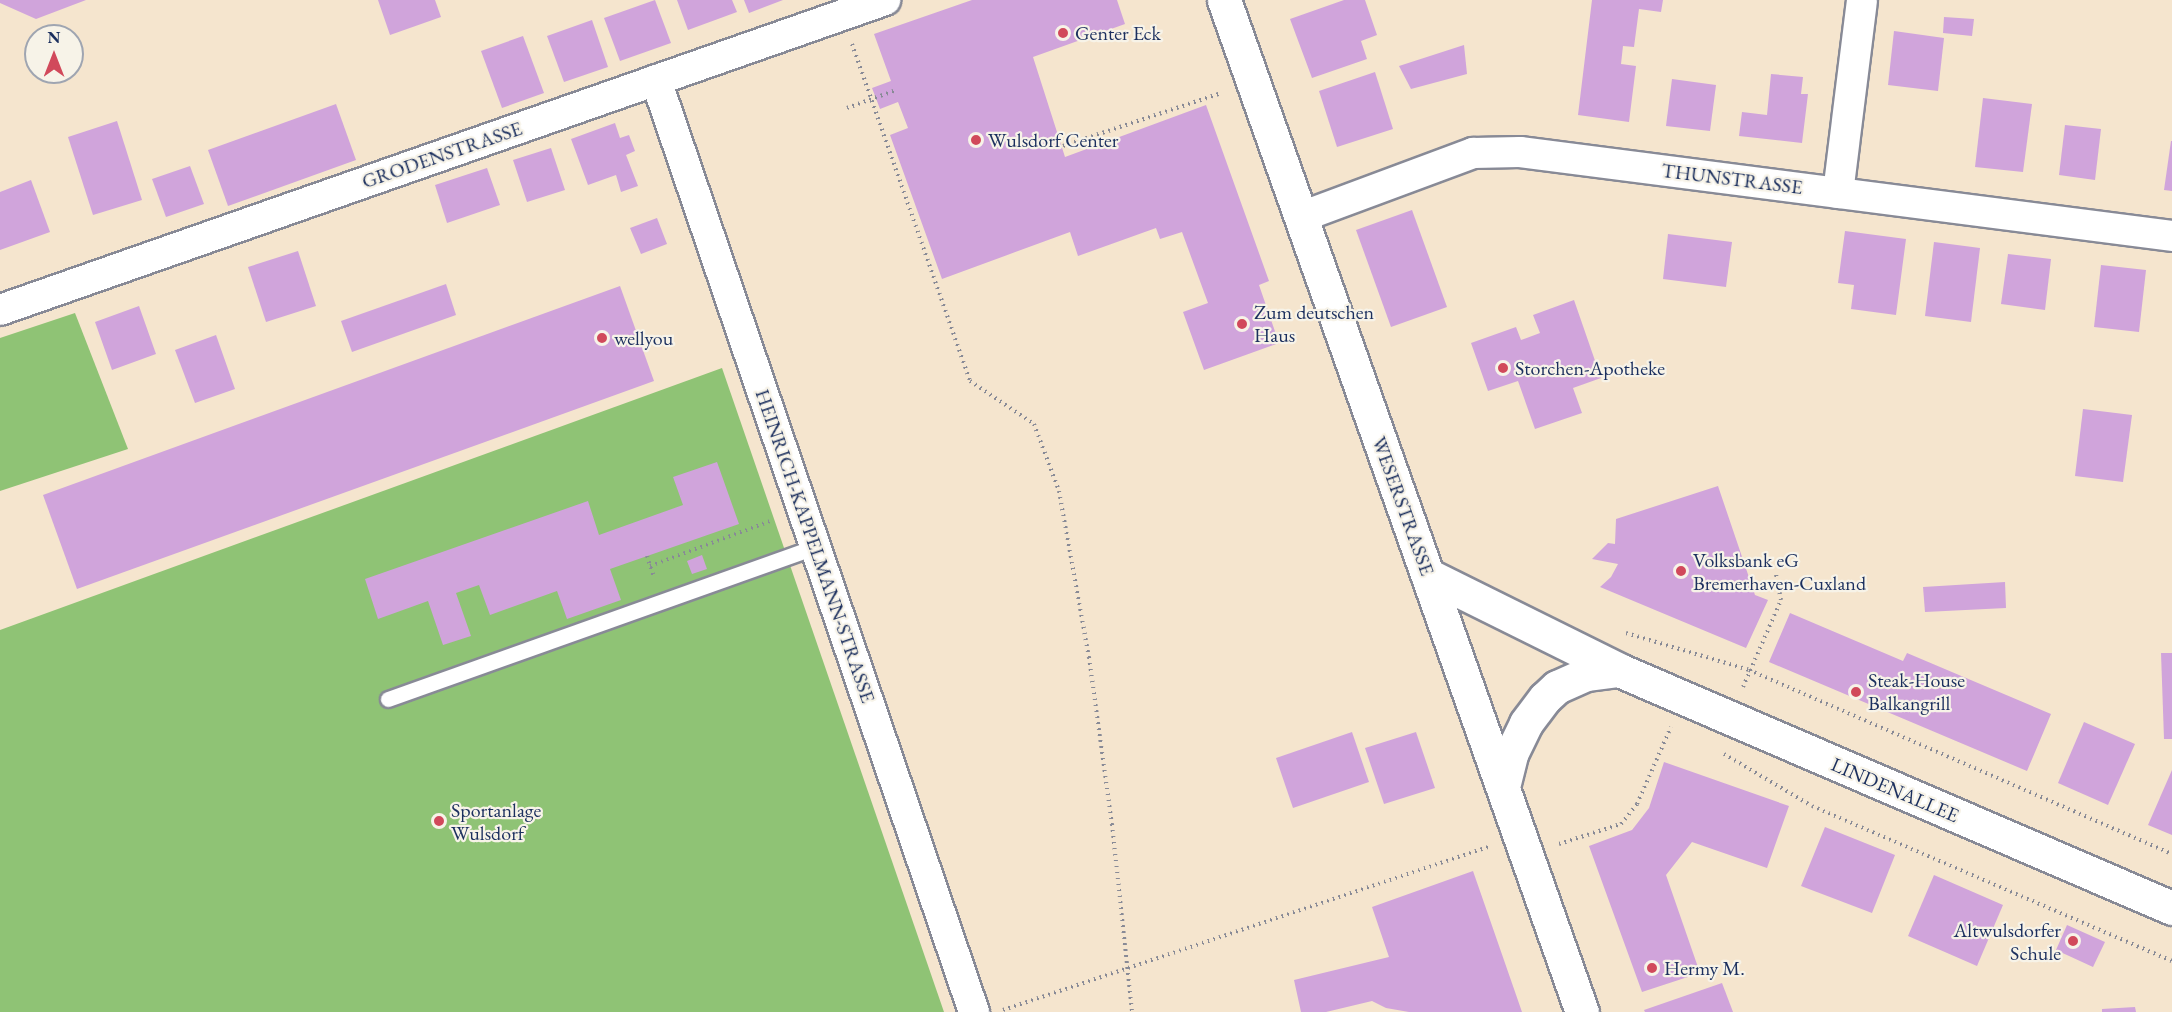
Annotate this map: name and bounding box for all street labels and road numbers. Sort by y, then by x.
street label: GRODENSTRASSE [359,116,525,194]
street label: THUNSTRASSE [1660,158,1804,200]
street label: HEINRICH-KAPPELMANN-STRASSE [750,386,880,706]
street label: WESERSTRASSE [1367,433,1439,579]
street label: LINDENALLEE [1828,752,1962,828]

